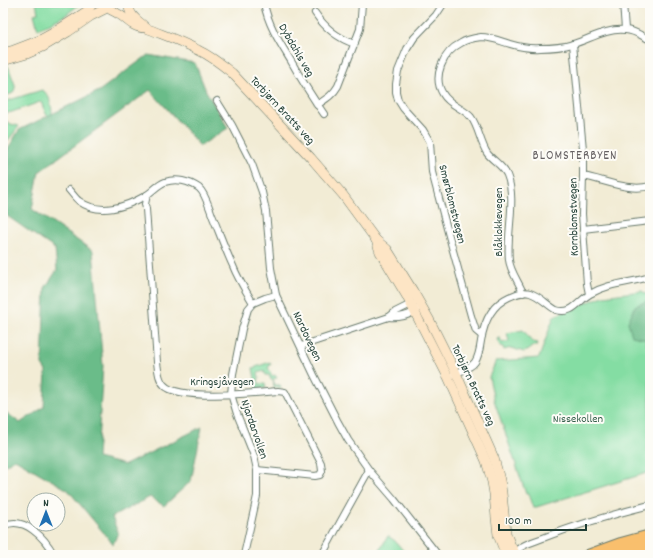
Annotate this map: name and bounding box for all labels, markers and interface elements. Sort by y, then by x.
street label: Dybdahls veg [274,21,318,81]
street label: Torbjørn Bratts veg [246,73,318,149]
district label: BLOMSTERBYEN [533,147,617,166]
street label: Smørblomstvegen [434,163,470,246]
street label: Kornblomstvegen [565,177,584,256]
street label: Blåklokkevegen [491,187,508,257]
street label: Nardovegen [288,309,326,365]
street label: Torbjørn Bratts veg [446,342,499,429]
street label: Kringsjåvegen [190,374,254,391]
street label: Njardarvollen [235,398,272,462]
park label: Nissekollen [553,411,604,428]
north arrow [26,492,66,532]
text: N [43,496,49,512]
scale bar [499,506,586,532]
text: 100 m [505,513,532,530]

